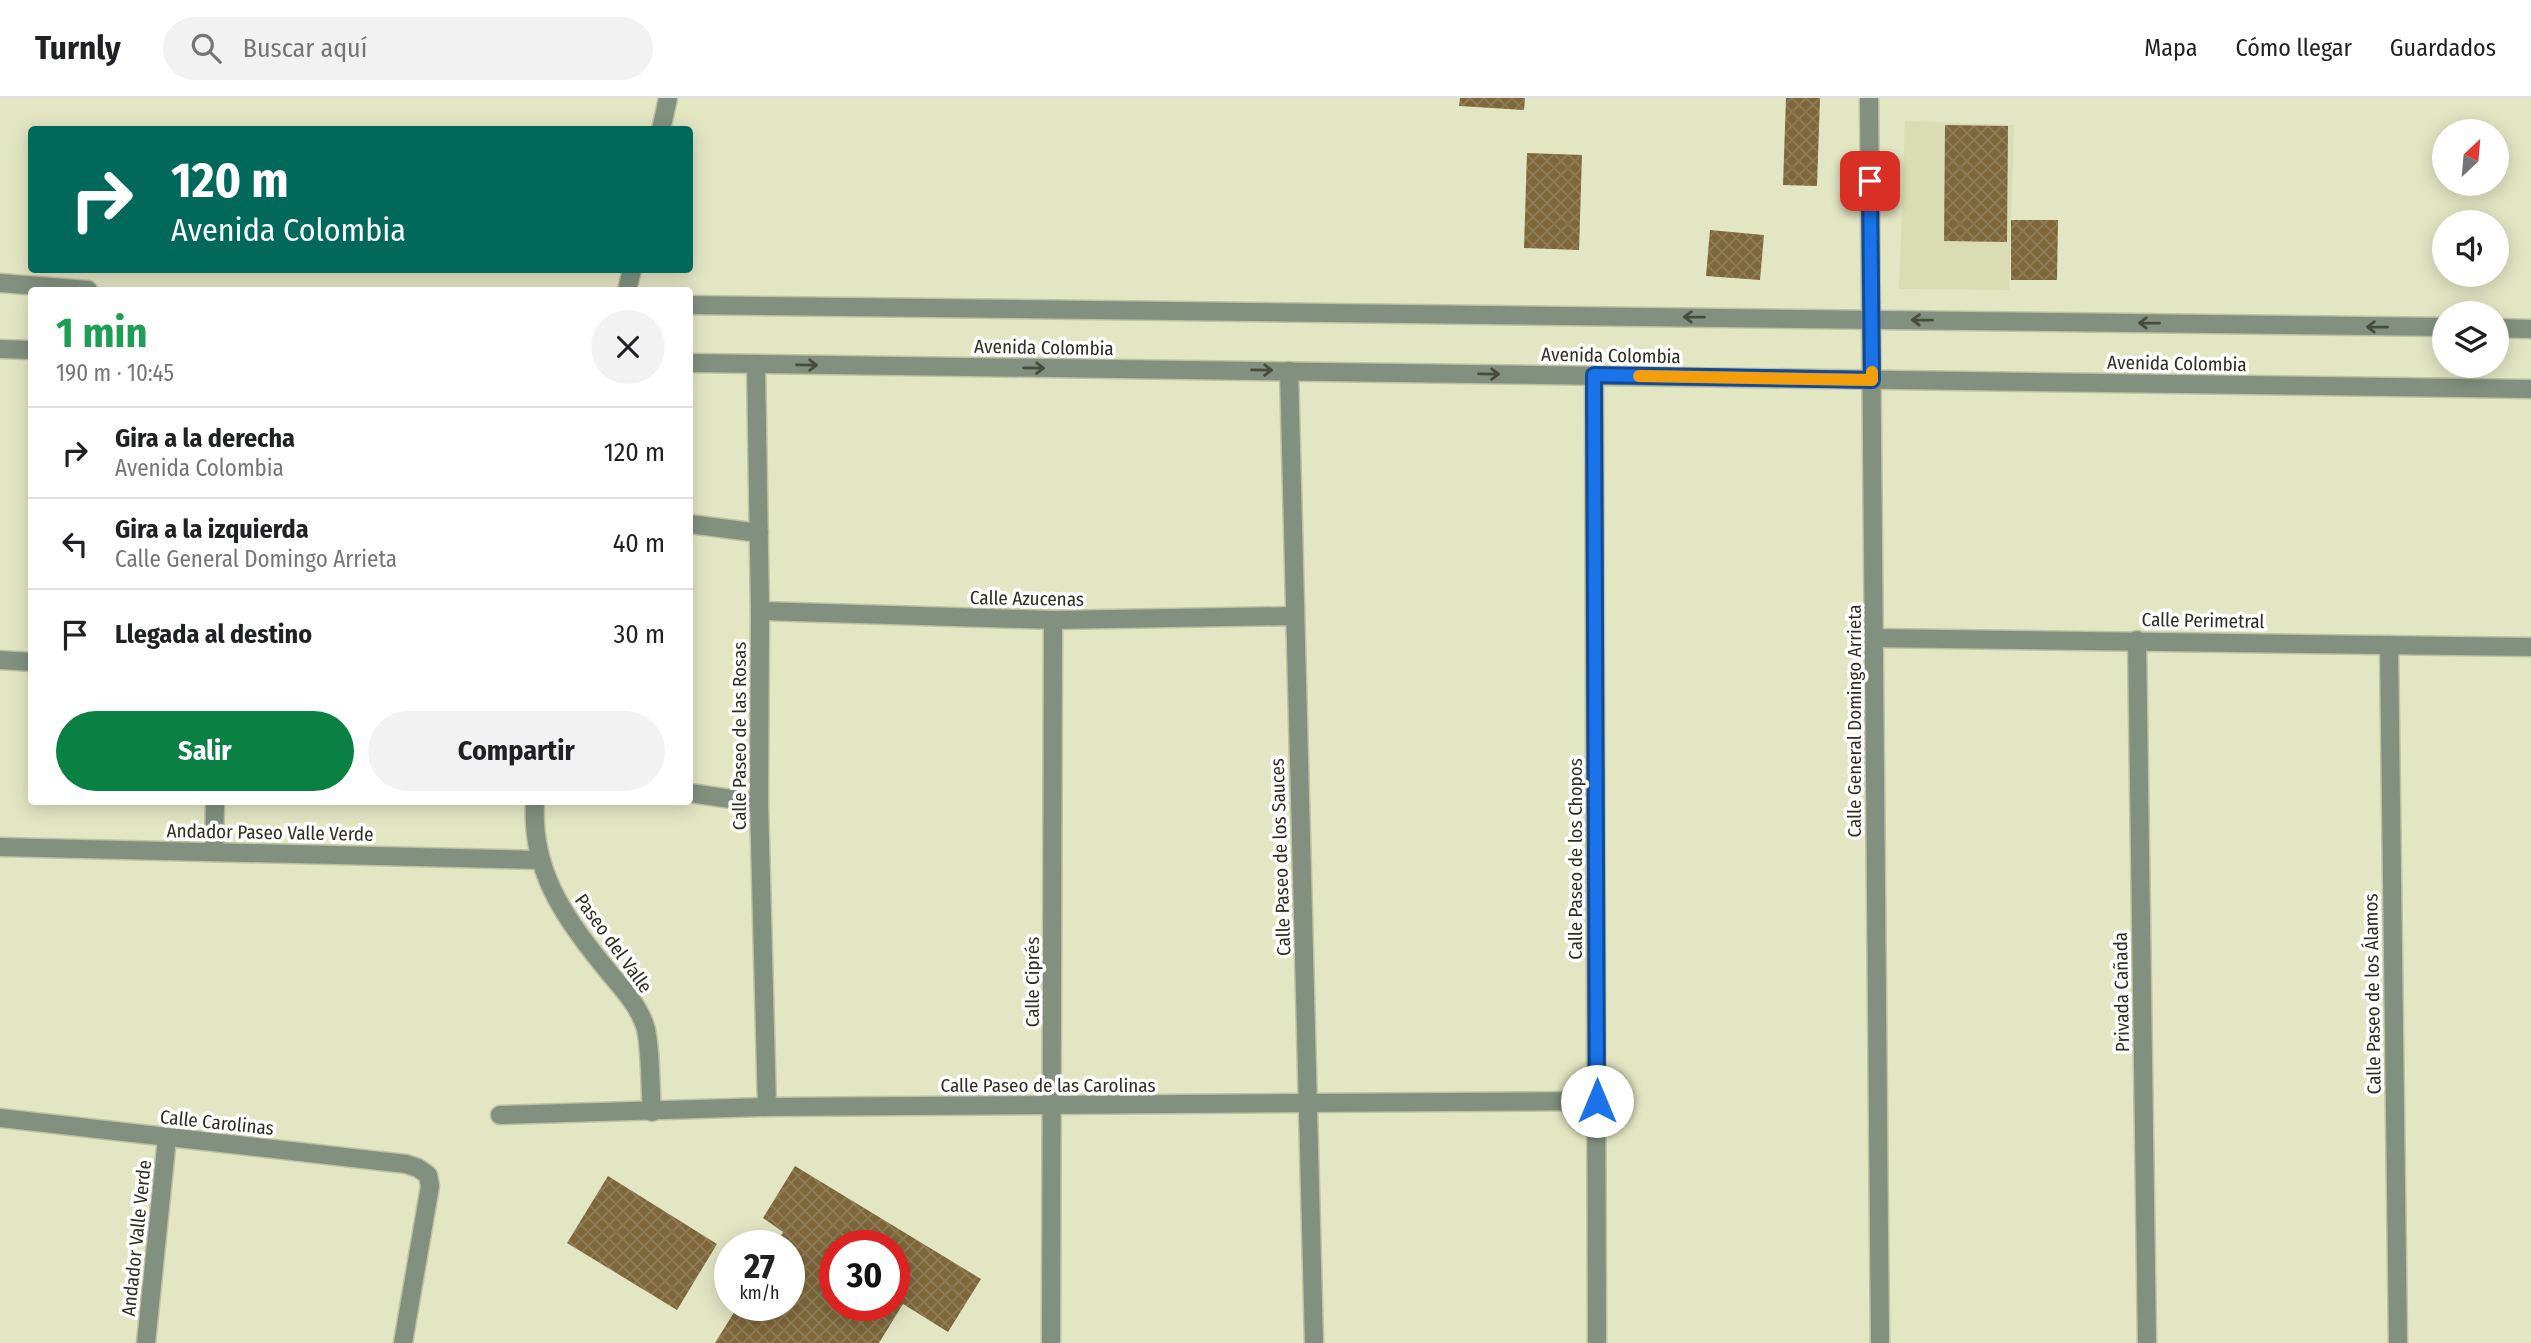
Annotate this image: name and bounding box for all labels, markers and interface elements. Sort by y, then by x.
search box [163,17,653,80]
text: Turnly [35,28,121,68]
icon: search [187,29,225,67]
text: Buscar aquí [243,33,367,64]
text: Mapa [2144,34,2197,62]
text: Cómo llegar [2235,34,2352,62]
text: Guardados [2390,34,2496,62]
north arrow [2432,119,2510,196]
map controls [2432,119,2509,378]
text: 120 m [171,151,289,210]
pin [1840,151,1900,211]
icon: right [56,154,147,245]
icon: arrive [1851,162,1889,200]
button: sound [2432,210,2509,287]
text: Avenida Colombia [171,211,406,249]
button: layers [2432,301,2509,378]
text: 1 min [56,308,147,358]
button: close [591,310,665,384]
one-way arrow [1683,310,1706,324]
one-way arrow [1910,313,1933,327]
one-way arrow [2138,316,2161,330]
one-way arrow [2365,320,2388,333]
street label: Avenida Colombia [974,335,1114,360]
street label: Avenida Colombia [1541,343,1681,368]
street label: Avenida Colombia [2107,351,2247,376]
one-way arrow [795,358,818,372]
text: 190 m · 10:45 [56,359,174,387]
one-way arrow [1022,361,1045,375]
one-way arrow [1250,363,1273,377]
one-way arrow [1477,367,1500,381]
text: Gira a la derecha [115,423,295,454]
icon: right [56,434,94,472]
text: 120 m [604,437,665,468]
text: Avenida Colombia [115,454,284,482]
text: Gira a la izquierda [115,514,309,545]
icon: left [56,525,94,563]
text: 40 m [613,528,665,559]
text: Calle General Domingo Arrieta [115,545,397,573]
street label: Calle Azucenas [970,586,1084,611]
street label: Calle General Domingo Arrieta [1843,604,1866,838]
street label: Calle Perimetral [2141,608,2265,633]
icon: arrive [56,616,94,654]
text: Llegada al destino [115,619,312,650]
text: 30 m [614,619,665,650]
street label: Calle Paseo de las Rosas [728,642,751,830]
button: Salir [56,711,354,791]
button: Compartir [368,711,665,791]
street label: Calle Paseo de los Sauces [1266,758,1295,956]
street label: Calle Paseo de los Chopos [1564,758,1587,960]
street label: Andador Paseo Valle Verde [166,819,374,846]
street label: Paseo del Valle [570,889,657,997]
street label: Calle Paseo de los Álamos [2359,893,2386,1095]
street label: Privada Cañada [2109,932,2134,1052]
street label: Calle Ciprés [1021,937,1044,1027]
position arrow [1560,1064,1634,1138]
street label: Calle Paseo de las Carolinas [940,1074,1156,1097]
street label: Calle Carolinas [159,1105,275,1140]
street label: Andador Valle Verde [117,1159,156,1317]
speed limit sign: 30 [819,1230,910,1321]
text: 27 [744,1245,775,1287]
text: km/h [739,1282,780,1304]

